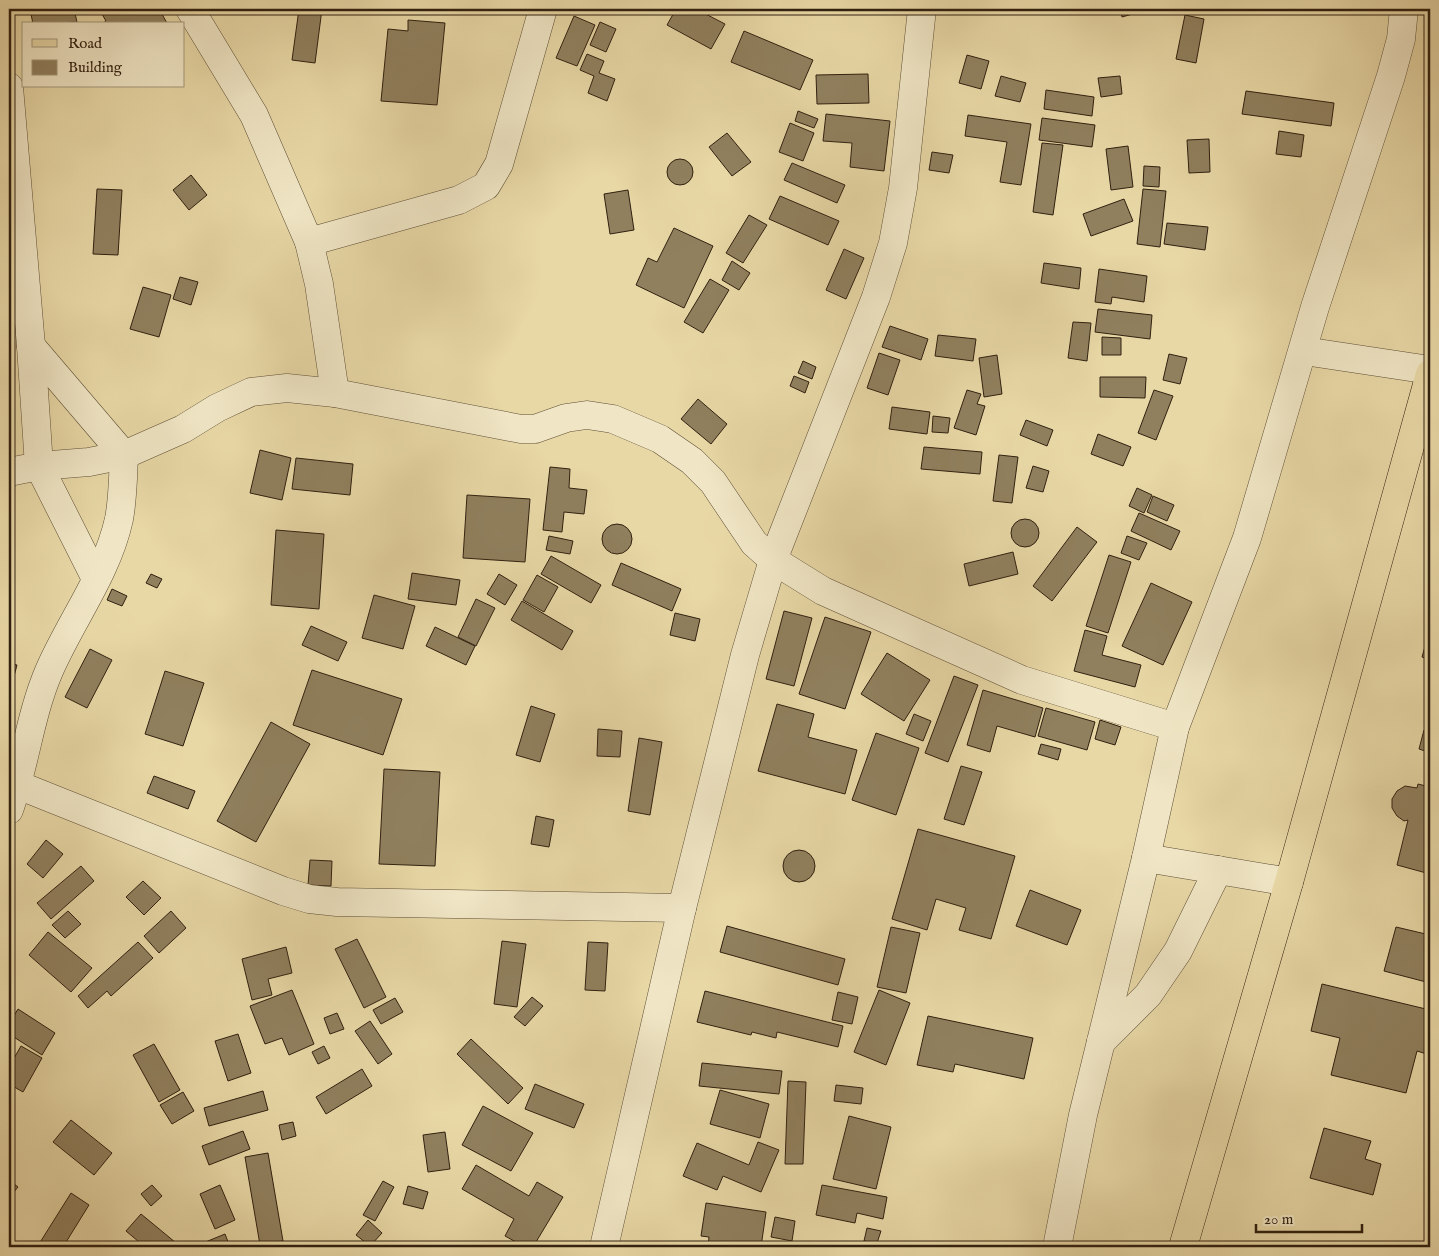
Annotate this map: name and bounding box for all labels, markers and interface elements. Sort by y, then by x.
legend [22,22,185,88]
text: Road [68,34,103,53]
text: Building [68,58,123,77]
scale bar [1256,1201,1363,1233]
text: 20 m [1264,1210,1294,1229]

